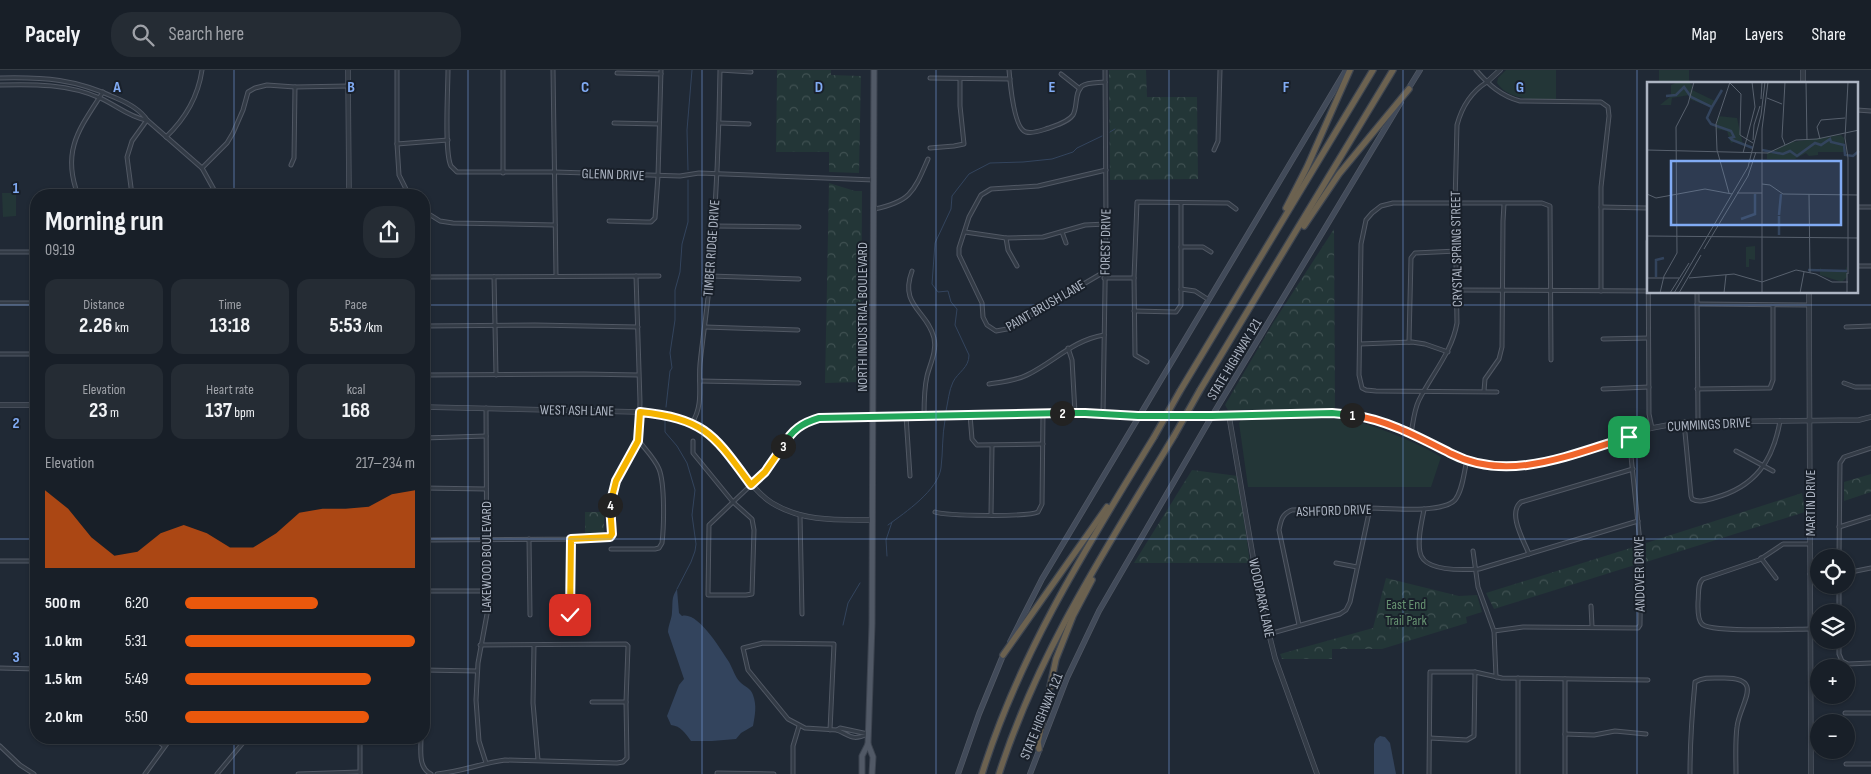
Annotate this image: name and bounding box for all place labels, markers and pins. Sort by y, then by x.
pin: 2 [1050,400,1074,426]
pin: 1 [1340,402,1364,428]
pin [1608,416,1650,458]
pin: 3 [770,434,796,458]
pin: 4 [598,492,622,518]
pin [549,594,591,636]

